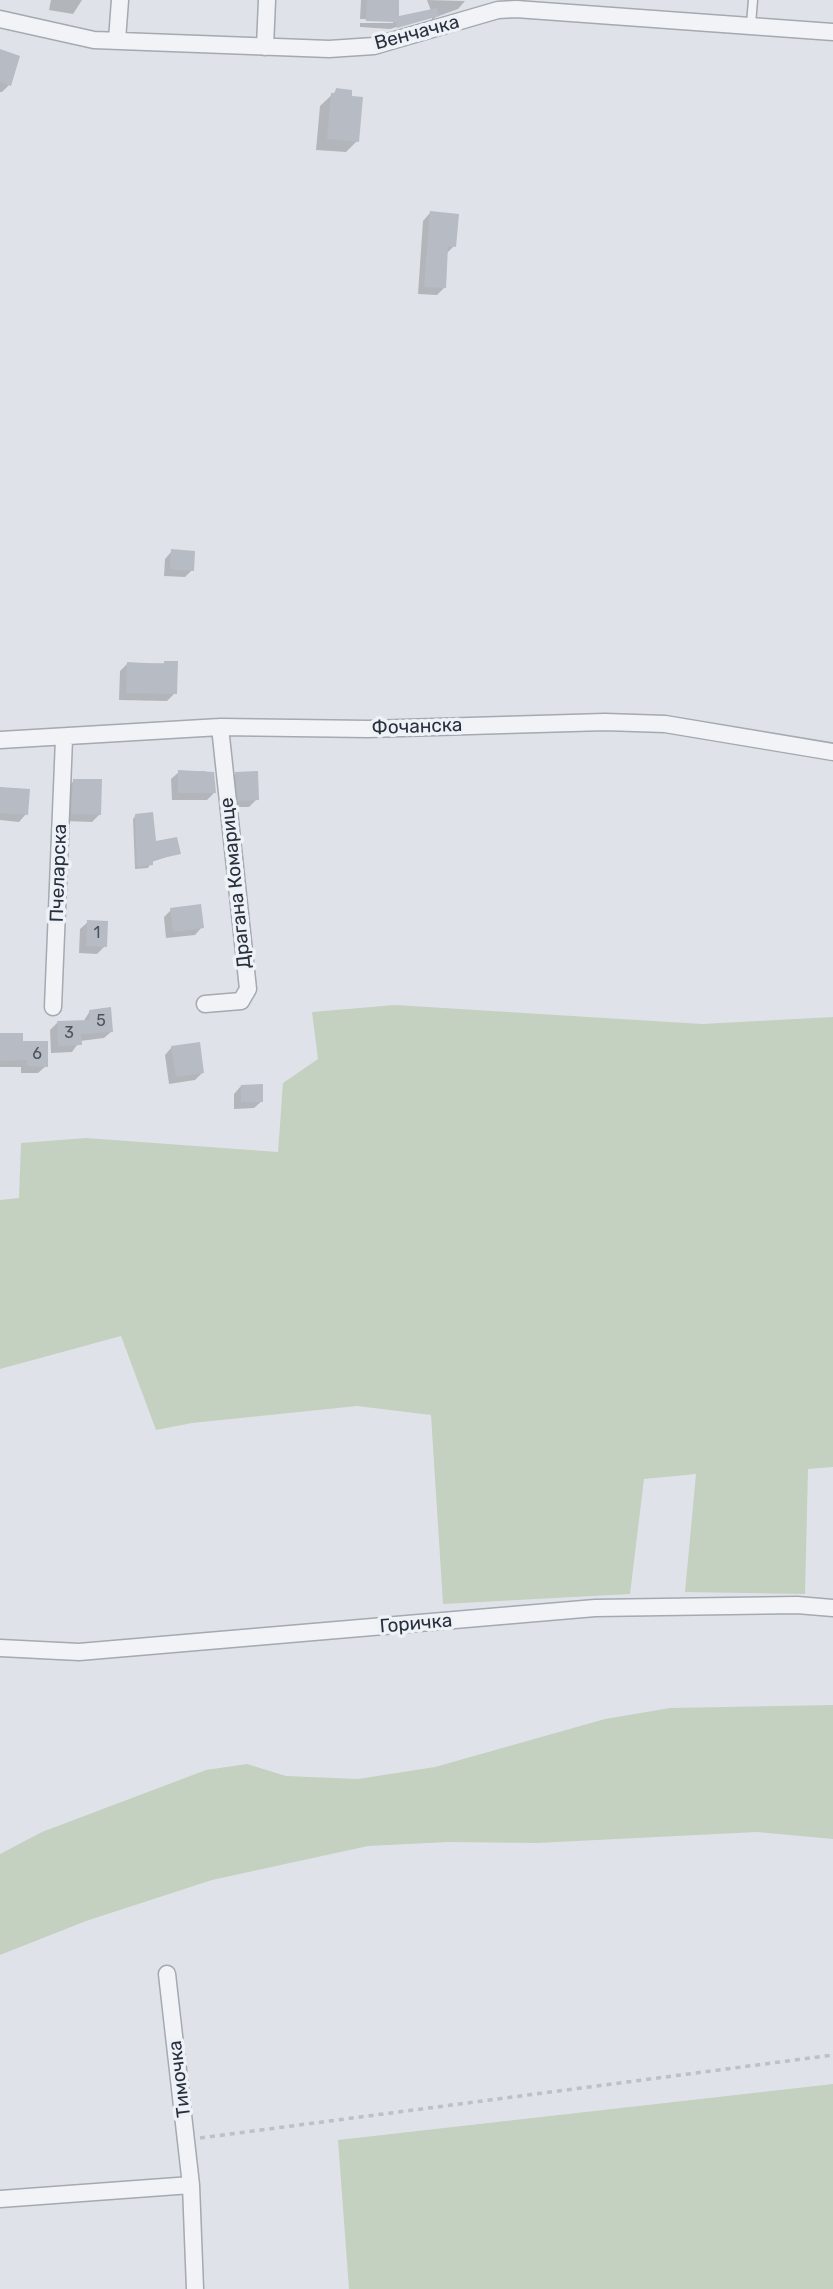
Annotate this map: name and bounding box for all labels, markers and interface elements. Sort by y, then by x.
street label: Венчачка [372,11,462,55]
street label: Фочанска [371,714,463,740]
street label: Драгана Комарице [216,796,256,970]
street label: Пчеларска [46,823,72,923]
house number: 1 [94,923,100,943]
house number: 5 [96,1011,106,1031]
house number: 3 [64,1023,74,1043]
house number: 6 [32,1044,42,1064]
street label: Горичка [379,1609,453,1639]
street label: Тимочка [164,2039,196,2119]

